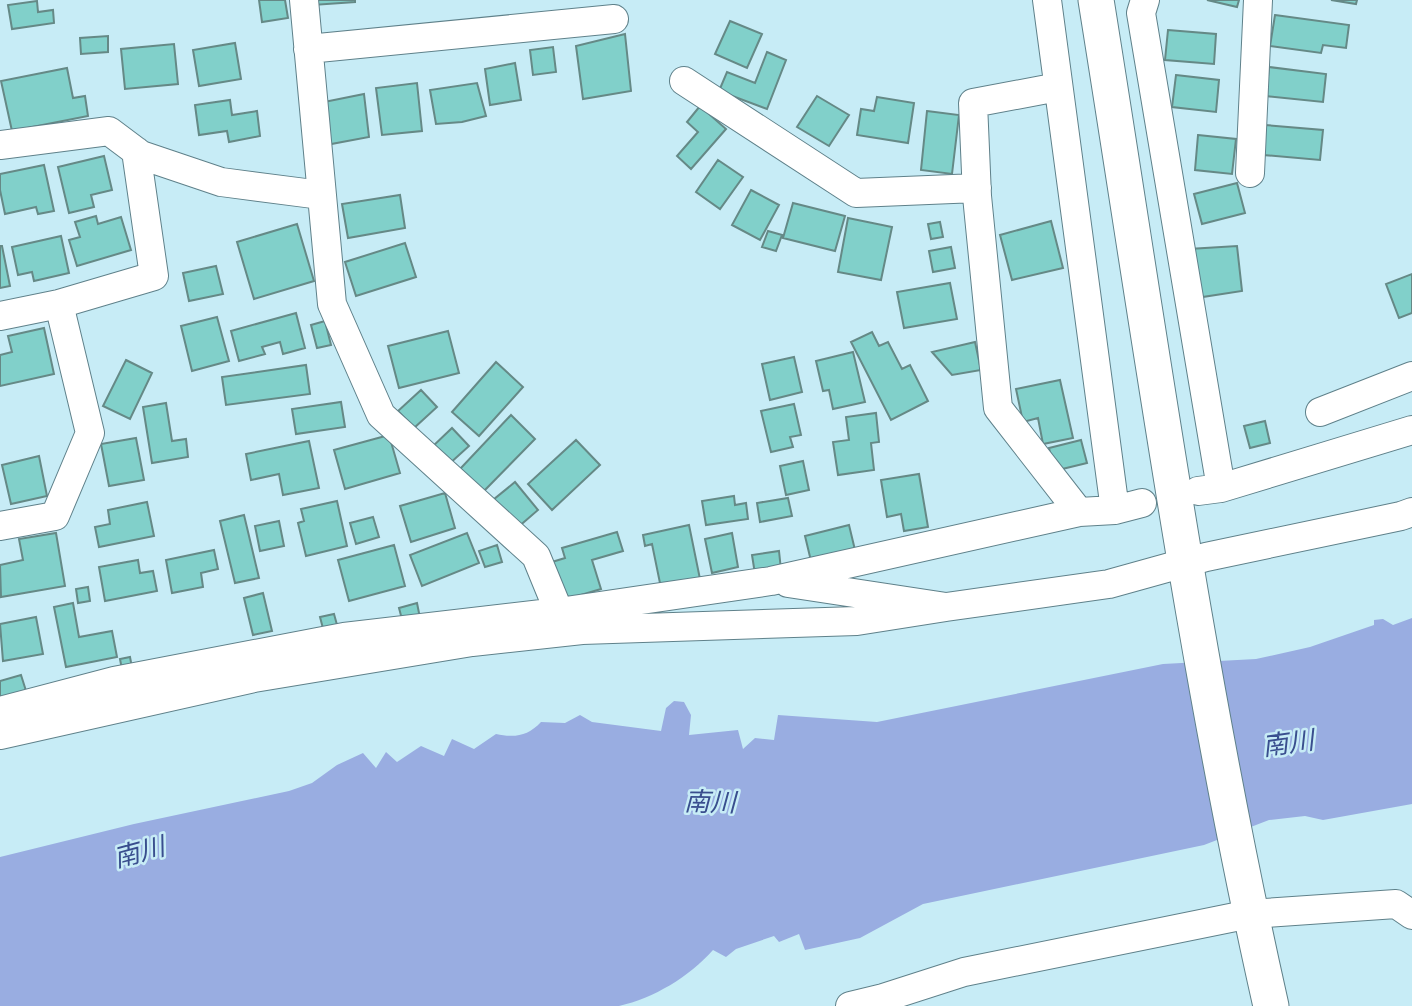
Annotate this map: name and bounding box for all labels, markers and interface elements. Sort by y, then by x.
water label: 南川 [1260,722,1319,760]
water label: 南川 [684,785,739,817]
water label: 南川 [109,828,171,872]

